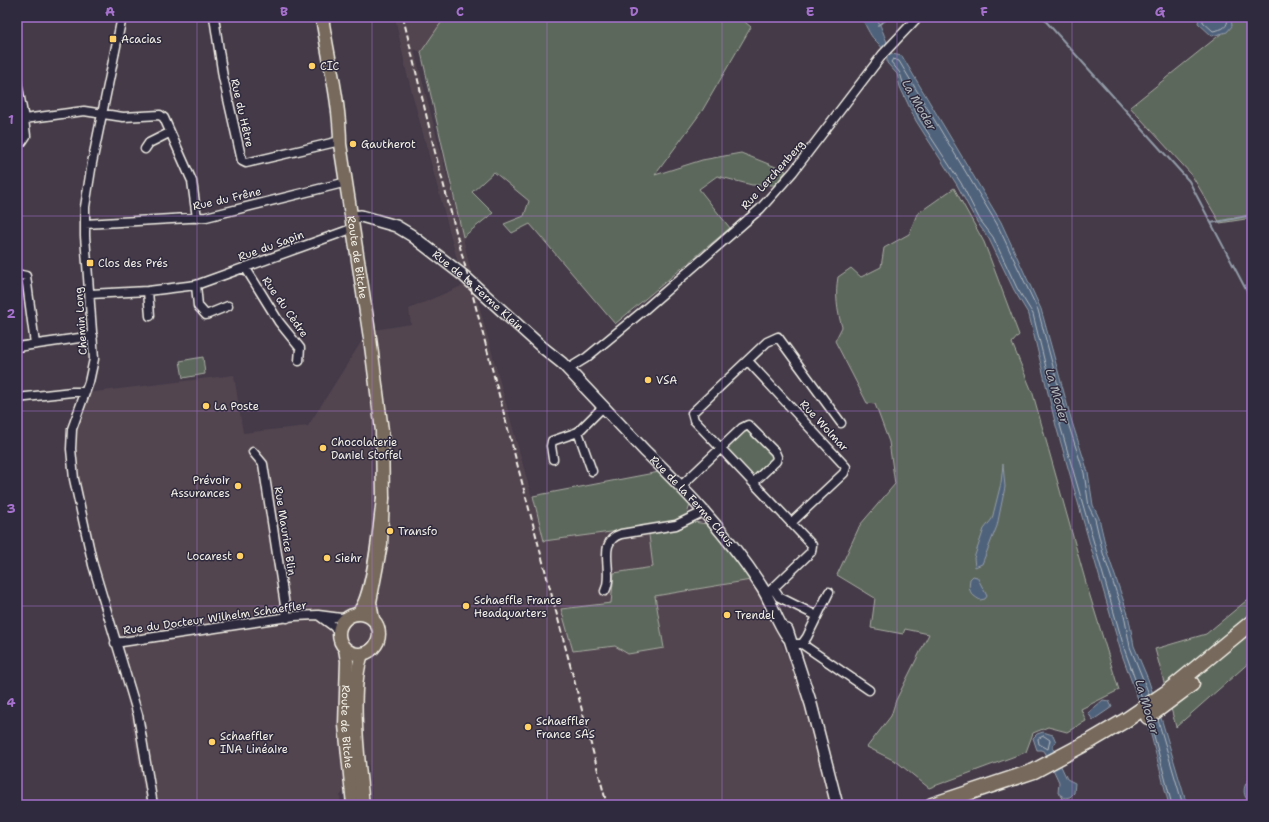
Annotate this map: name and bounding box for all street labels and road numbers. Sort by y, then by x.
street label: Rue du Hêtre [227,77,257,149]
street label: Rue Lerchenberg [738,137,808,213]
street label: Rue du Frêne [191,184,263,214]
street label: Route de Bitche [344,215,371,300]
street label: Rue du Sapin [236,227,306,265]
street label: Rue de la Ferme Klein [429,247,527,334]
street label: Rue du Cèdre [259,274,311,340]
street label: Chemin Long [71,286,91,355]
street label: Rue Wolmar [796,397,852,455]
street label: Rue de la Ferme Claus [647,452,738,550]
street label: Rue Maurice Blin [271,485,299,577]
street label: Rue du Docteur Wilhelm Schaeffler [122,598,308,638]
street label: Route de Bitche [337,685,357,769]

